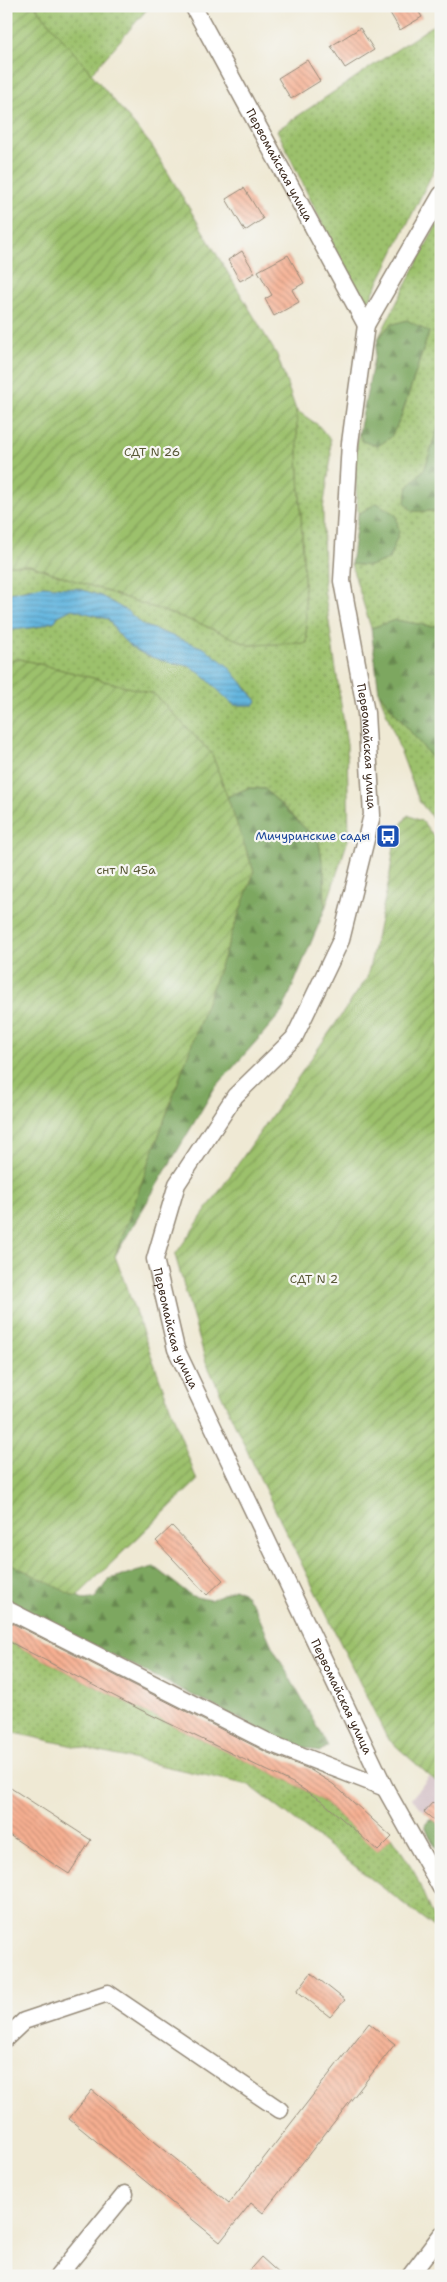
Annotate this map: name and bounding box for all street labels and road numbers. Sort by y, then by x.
street label: Первомайская улица [242,106,317,225]
street label: Первомайская улица [353,682,380,810]
street label: Первомайская улица [149,1266,202,1392]
street label: Первомайская улица [307,1636,376,1758]

